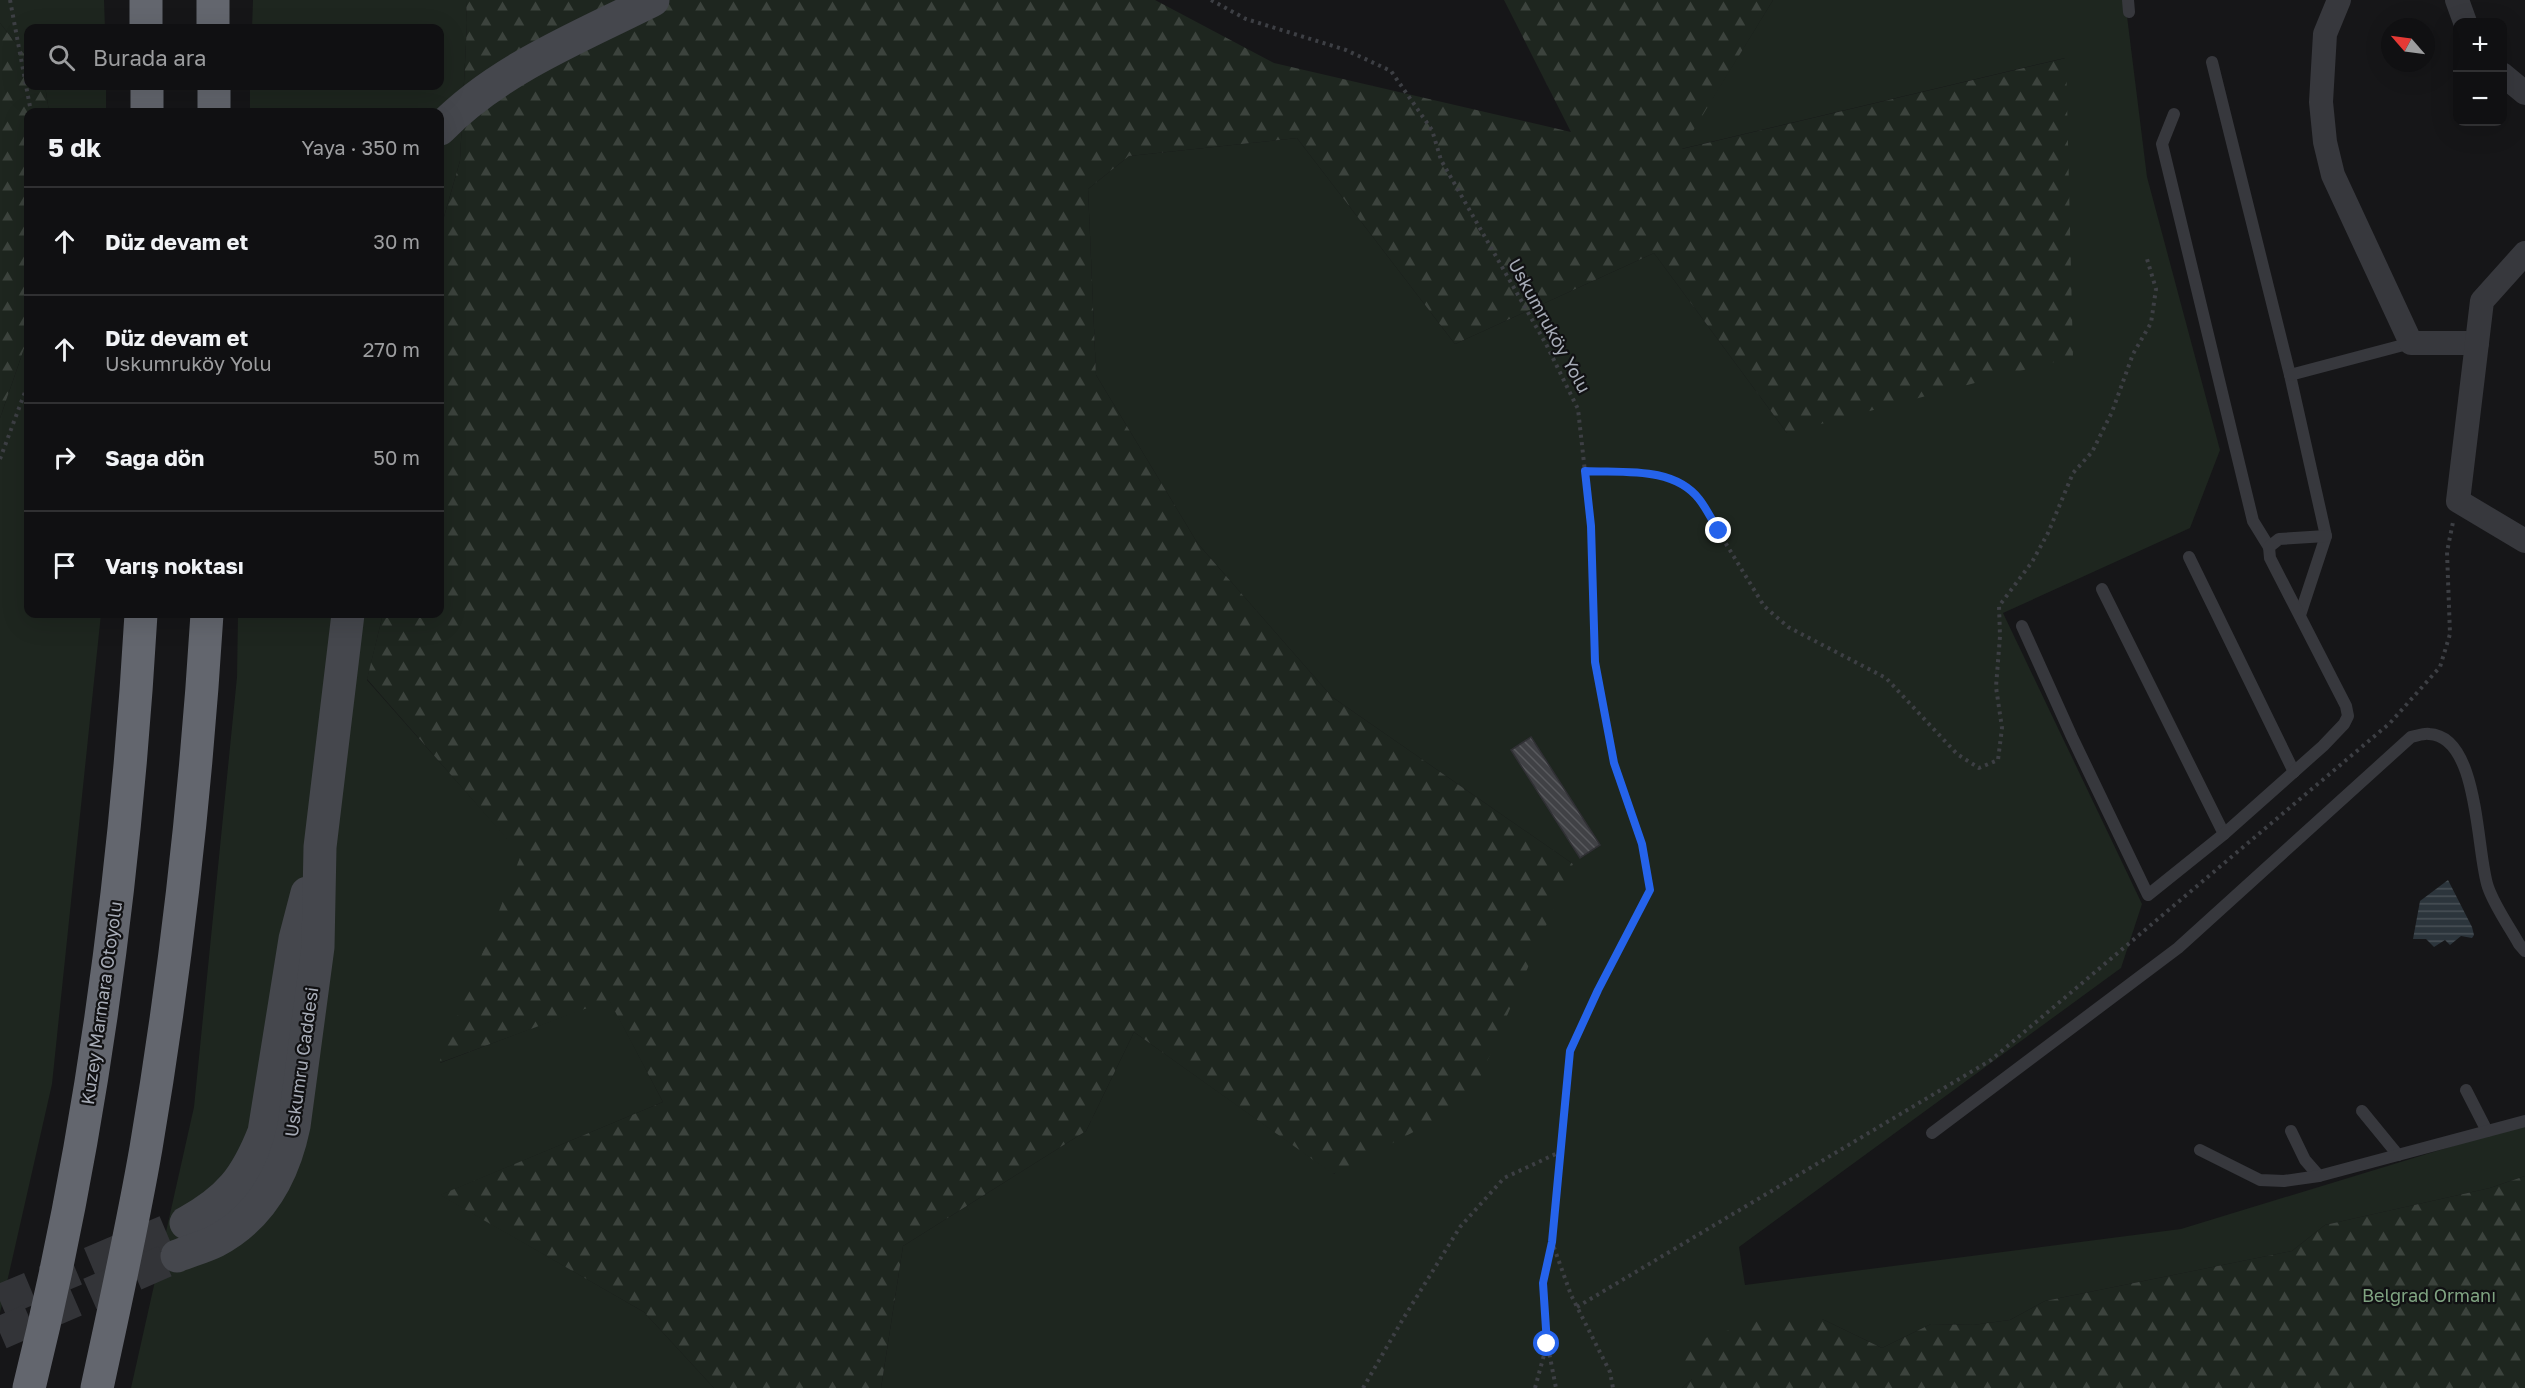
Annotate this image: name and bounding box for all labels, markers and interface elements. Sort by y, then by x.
north arrow [2381,18,2435,72]
map controls [2453,18,2507,126]
button: + [2453,18,2507,72]
search box [24,24,444,90]
icon: search [45,41,78,74]
text: Burada ara [93,44,207,71]
button: − [2453,72,2507,126]
text: 5 dk [48,132,101,163]
text: Yaya · 350 m [302,135,420,159]
icon: ahead [48,225,81,258]
text: Düz devam et [105,228,248,255]
text: 30 m [373,229,420,253]
street label: Uskumruköy Yolu [1504,255,1596,396]
text: Düz devam et [105,324,248,351]
icon: ahead [48,333,81,366]
text: 270 m [363,337,420,361]
text: Uskumruköy Yolu [105,351,272,375]
icon: right [48,441,81,474]
text: Sağa dön [105,444,204,471]
text: 50 m [373,445,420,469]
route end [1705,517,1731,543]
icon: arrive [48,549,81,582]
text: Varış noktası [105,552,244,579]
street label: Kuzey Marmara Otoyolu [76,900,126,1106]
street label: Uskumru Caddesi [280,985,322,1138]
park label: Belgrad Ormanı [2362,1284,2496,1306]
route start [1533,1330,1559,1356]

